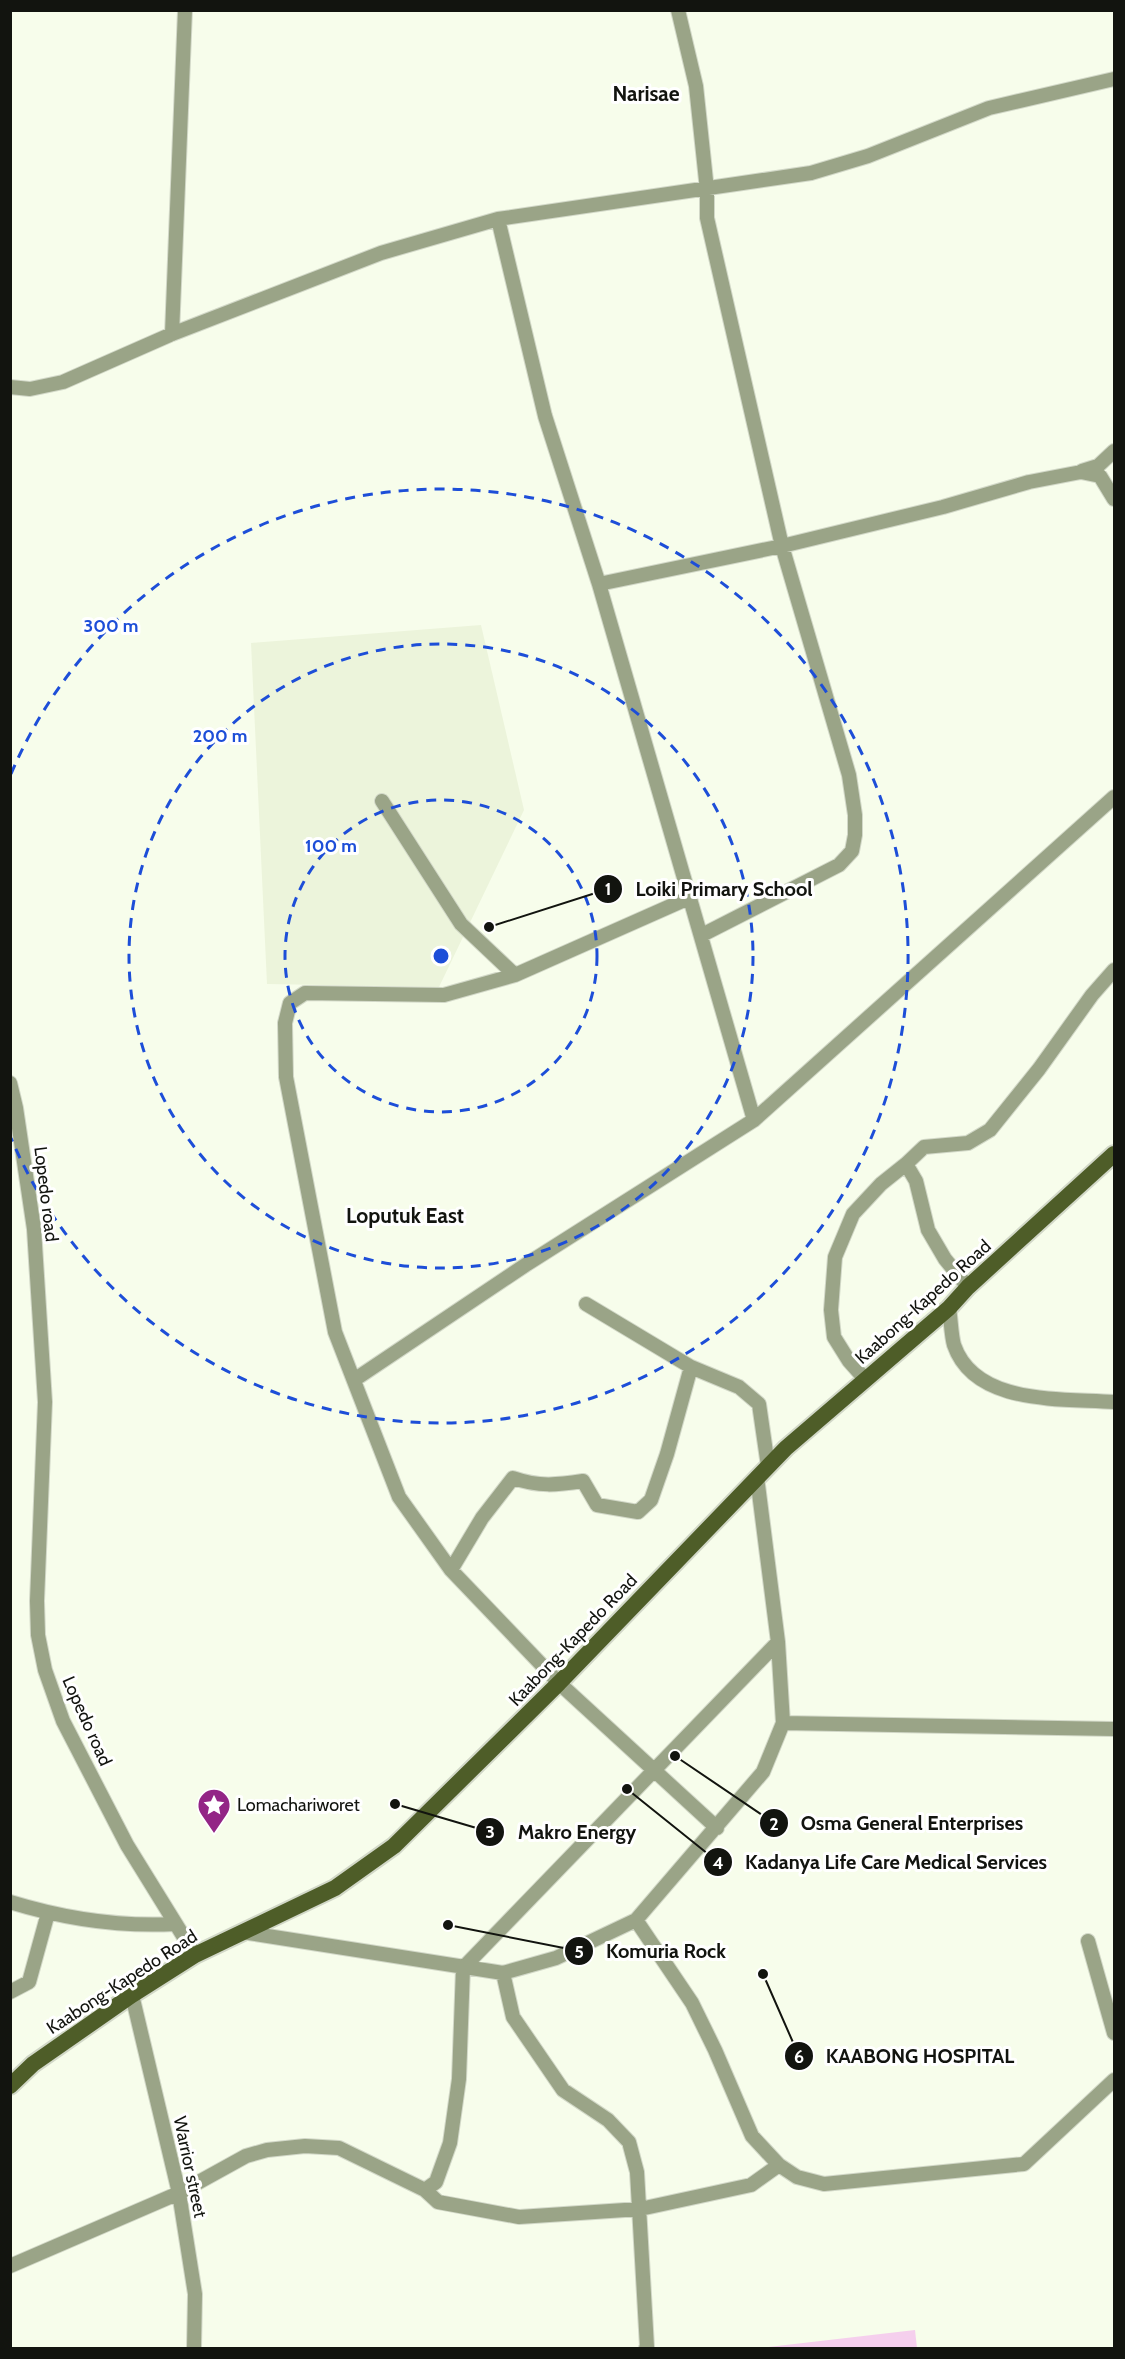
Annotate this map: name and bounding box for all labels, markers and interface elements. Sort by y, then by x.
district label: Narisae [612,81,680,106]
text: 300 m [84,615,138,637]
text: 200 m [193,725,247,747]
text: 100 m [305,835,357,857]
callout: Loiki Primary School [593,870,824,908]
text: Loiki Primary School [635,877,813,901]
text: 1 [605,878,611,900]
centre of rings [431,946,451,966]
street label: Lopedo road [29,1145,63,1243]
district label: Loputuk East [346,1203,464,1228]
street label: Kaabong-Kapedo Road [851,1235,995,1369]
street label: Kaabong-Kapedo Road [504,1569,642,1711]
street label: Lopedo road [57,1673,117,1769]
place icon: Lomachariworet [196,1787,232,1834]
place label: Lomachariworet [237,1794,360,1816]
callout: Osma General Enterprises [759,1804,1035,1842]
text: Osma General Enterprises [801,1811,1023,1835]
callout: Makro Energy [475,1813,648,1851]
text: 2 [769,1813,779,1835]
text: Makro Energy [518,1820,636,1844]
text: 3 [485,1821,495,1843]
callout: Kadanya Life Care Medical Services [703,1843,1059,1881]
text: Kadanya Life Care Medical Services [745,1850,1047,1874]
text: 4 [712,1852,724,1874]
street label: Kaabong-Kapedo Road [43,1925,201,2039]
callout: Komuria Rock [564,1932,738,1970]
text: Komuria Rock [606,1939,726,1963]
text: 5 [574,1941,584,1963]
callout: KAABONG HOSPITAL [784,2037,1026,2075]
text: KAABONG HOSPITAL [826,2044,1014,2068]
text: 6 [794,2046,804,2068]
street label: Warrior street [169,2114,211,2220]

